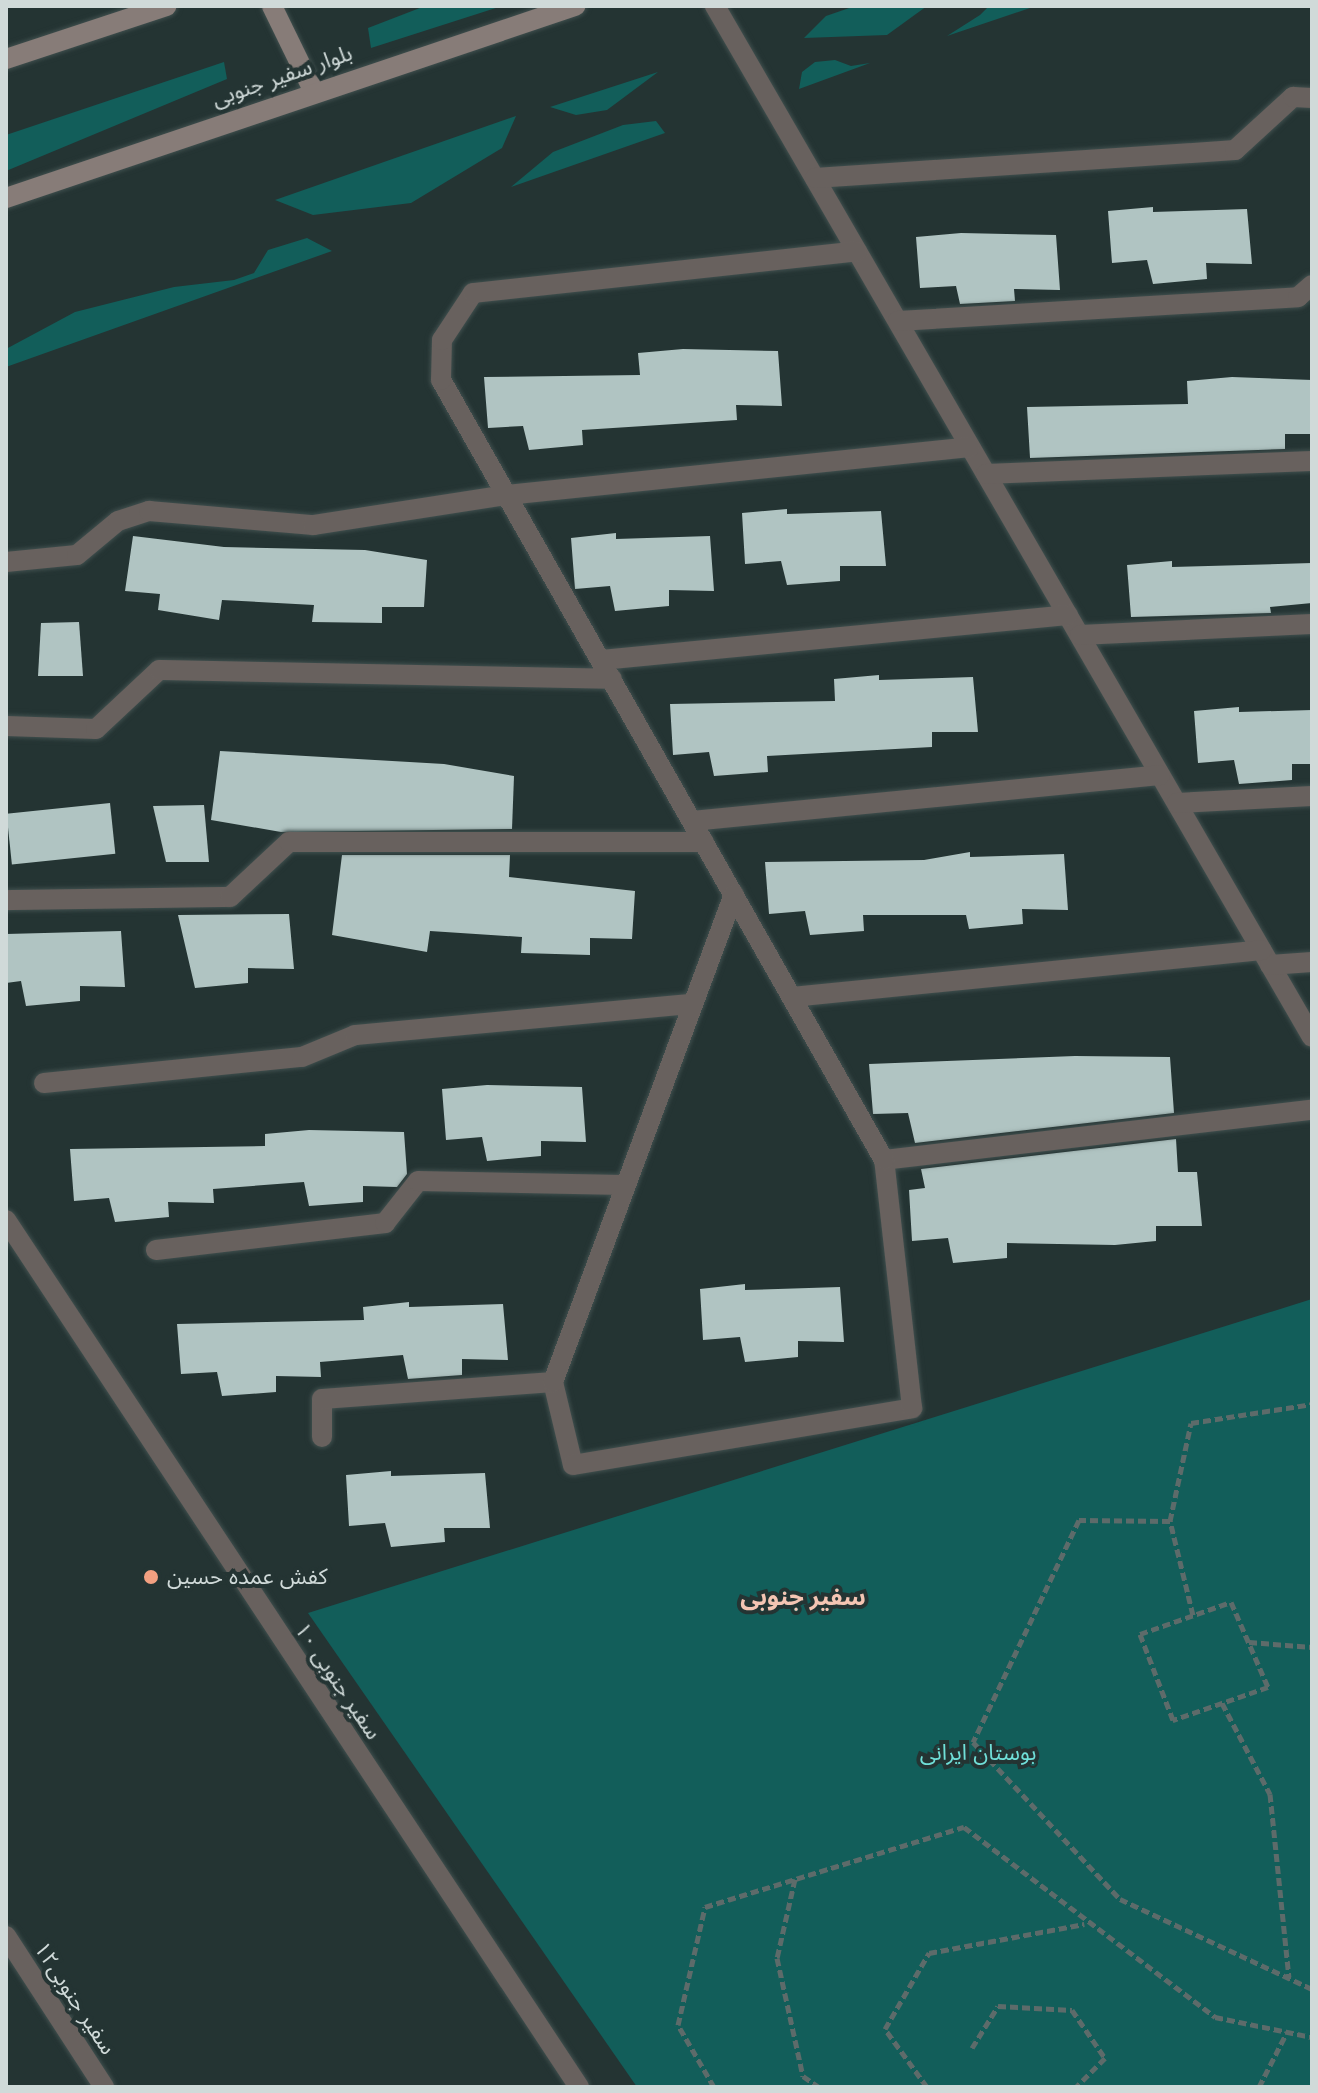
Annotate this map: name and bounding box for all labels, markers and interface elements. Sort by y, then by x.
street label: بلوار سفیر جنوبی [208,40,356,112]
place label: کفش عمده حسین [167,1564,328,1590]
marker: کفش عمده حسین [142,1568,160,1586]
district label: سفیر جنوبی [740,1583,866,1611]
street label: سفیر جنوبی ۱۰ [289,1617,387,1745]
park label: بوستان ایرانی [920,1740,1036,1766]
street label: سفیر جنوبی۱۲ [29,1937,121,2059]

